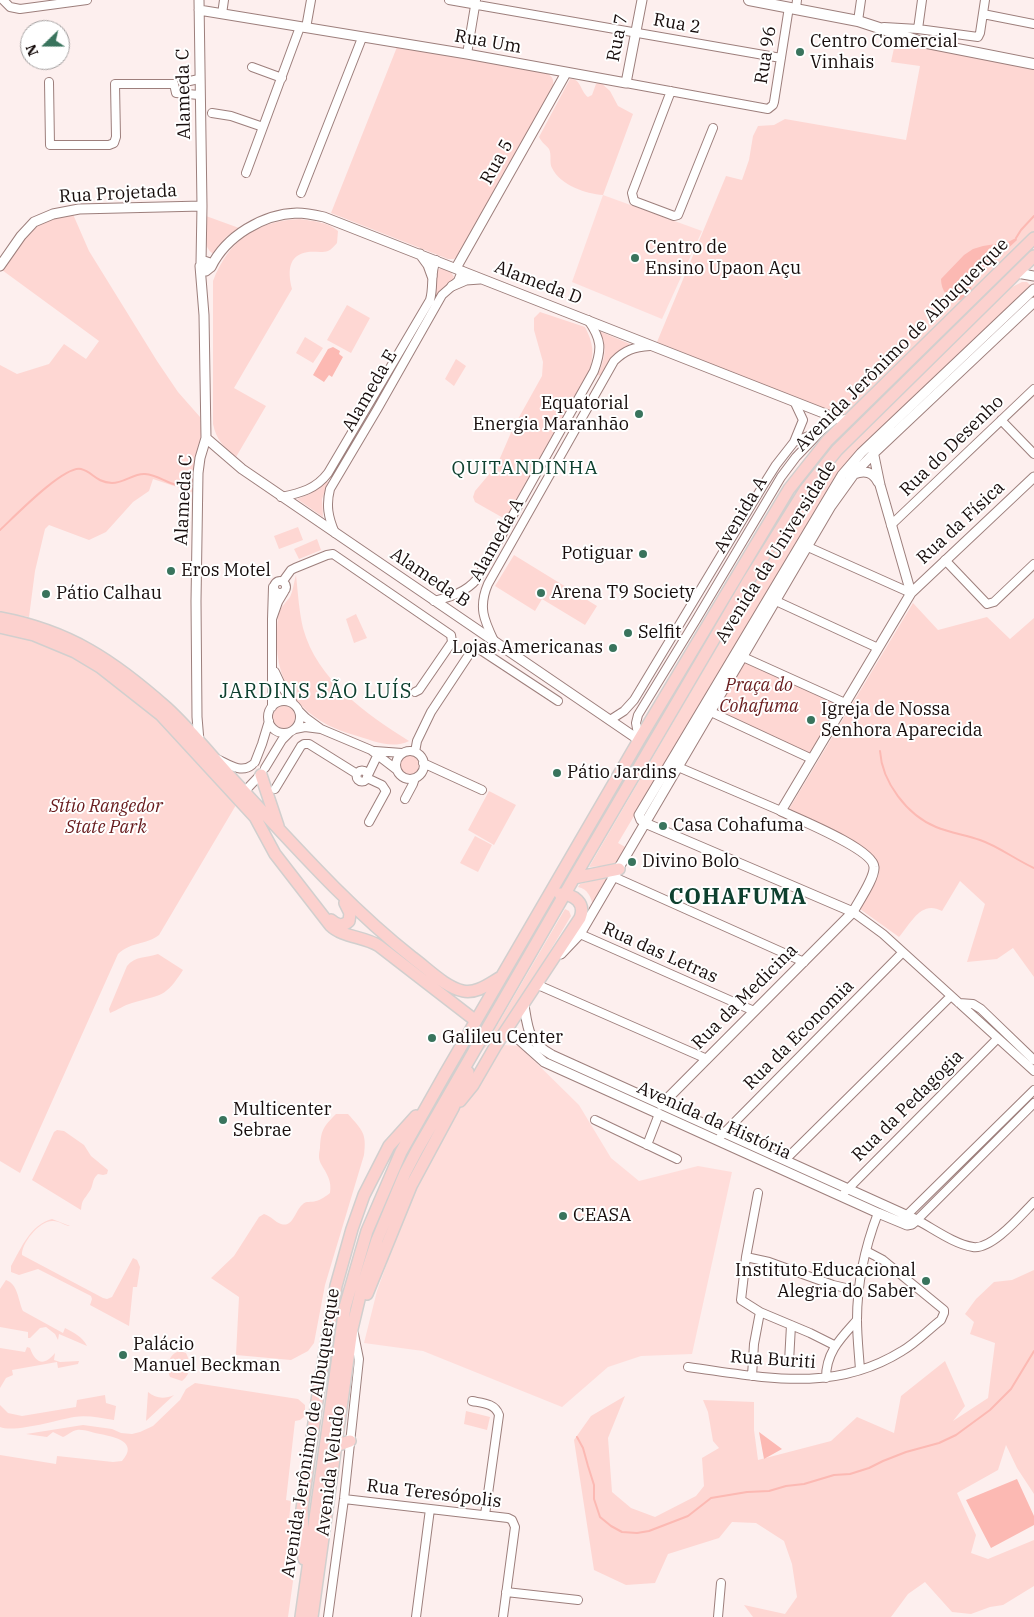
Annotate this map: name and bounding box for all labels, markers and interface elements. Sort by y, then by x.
street label: Rua 2 [652,9,702,39]
street label: Rua 7 [603,12,633,64]
north arrow [20,20,70,70]
street label: Rua 96 [751,24,781,86]
street label: Rua Um [453,26,523,58]
place label: Centro Comercial Vinhais [810,31,958,74]
text: N [22,42,42,59]
marker: Centro Comercial Vinhais [794,46,806,58]
street label: Alameda C [172,48,196,140]
street label: Rua 5 [476,136,518,188]
street label: Rua Projetada [58,180,178,208]
street label: Avenida Jerônimo de Albuquerque [791,234,1013,456]
place label: Centro de Ensino Upaon Açu [645,237,801,280]
marker: Centro de Ensino Upaon Açu [629,252,641,264]
street label: Alameda D [491,256,585,310]
street label: Alameda E [338,346,402,436]
street label: Rua do Desenho [896,391,1008,501]
place label: Equatorial Energia Maranhão [473,393,629,436]
marker: Equatorial Energia Maranhão [633,408,645,420]
street label: Alameda C [171,454,197,546]
street label: Avenida da Universidade [711,457,841,647]
district label: QUITANDINHA [450,458,600,480]
street label: Avenida A [710,473,772,557]
street label: Rua da Física [913,477,1009,569]
street label: Alameda A [465,495,529,585]
street label: Alameda B [386,543,474,613]
place label: Potiguar [561,543,633,565]
marker: Potiguar [637,548,649,560]
place label: Eros Motel [181,560,271,582]
marker: Eros Motel [165,565,177,577]
place label: Arena T9 Society [551,582,695,604]
place label: Pátio Calhau [56,583,162,605]
marker: Arena T9 Society [535,587,547,599]
marker: Pátio Calhau [40,588,52,600]
place label: Selfit [638,622,681,644]
marker: Selfit [622,627,634,639]
place label: Lojas Americanas [452,637,603,659]
marker: Lojas Americanas [607,642,619,654]
park label: Praça do Cohafuma [719,675,799,718]
district label: JARDINS SÃO LUÍS [217,680,415,704]
place label: Igreja de Nossa Senhora Aparecida [821,699,983,742]
marker: Igreja de Nossa Senhora Aparecida [805,714,817,726]
place label: Pátio Jardins [567,762,677,784]
marker: Pátio Jardins [551,767,563,779]
park label: Sítio Rangedor State Park [49,796,163,839]
place label: Casa Cohafuma [673,815,804,837]
marker: Casa Cohafuma [657,820,669,832]
place label: Divino Bolo [642,851,739,873]
marker: Divino Bolo [626,856,638,868]
district label: COHAFUMA [668,885,808,911]
street label: Rua das Letras [599,918,721,988]
street label: Rua da Medicina [688,940,802,1054]
street label: Rua da Economia [739,975,859,1095]
place label: Galileu Center [442,1027,563,1049]
marker: Galileu Center [426,1032,438,1044]
street label: Rua da Pedagogia [848,1046,968,1166]
street label: Avenida da História [634,1077,794,1165]
place label: Multicenter Sebrae [233,1099,331,1142]
marker: Multicenter Sebrae [217,1114,229,1126]
place label: CEASA [573,1205,631,1227]
marker: CEASA [557,1210,569,1222]
place label: Instituto Educacional Alegria do Saber [735,1260,916,1302]
marker: Instituto Educacional Alegria do Saber [920,1275,932,1287]
street label: Avenida Jerônimo de Albuquerque [277,1287,345,1579]
place label: Palácio Manuel Beckman [133,1334,280,1376]
street label: Rua Buriti [729,1346,817,1374]
marker: Palácio Manuel Beckman [117,1349,129,1361]
street label: Avenida Veludo [312,1405,350,1537]
street label: Rua Teresópolis [365,1475,503,1513]

